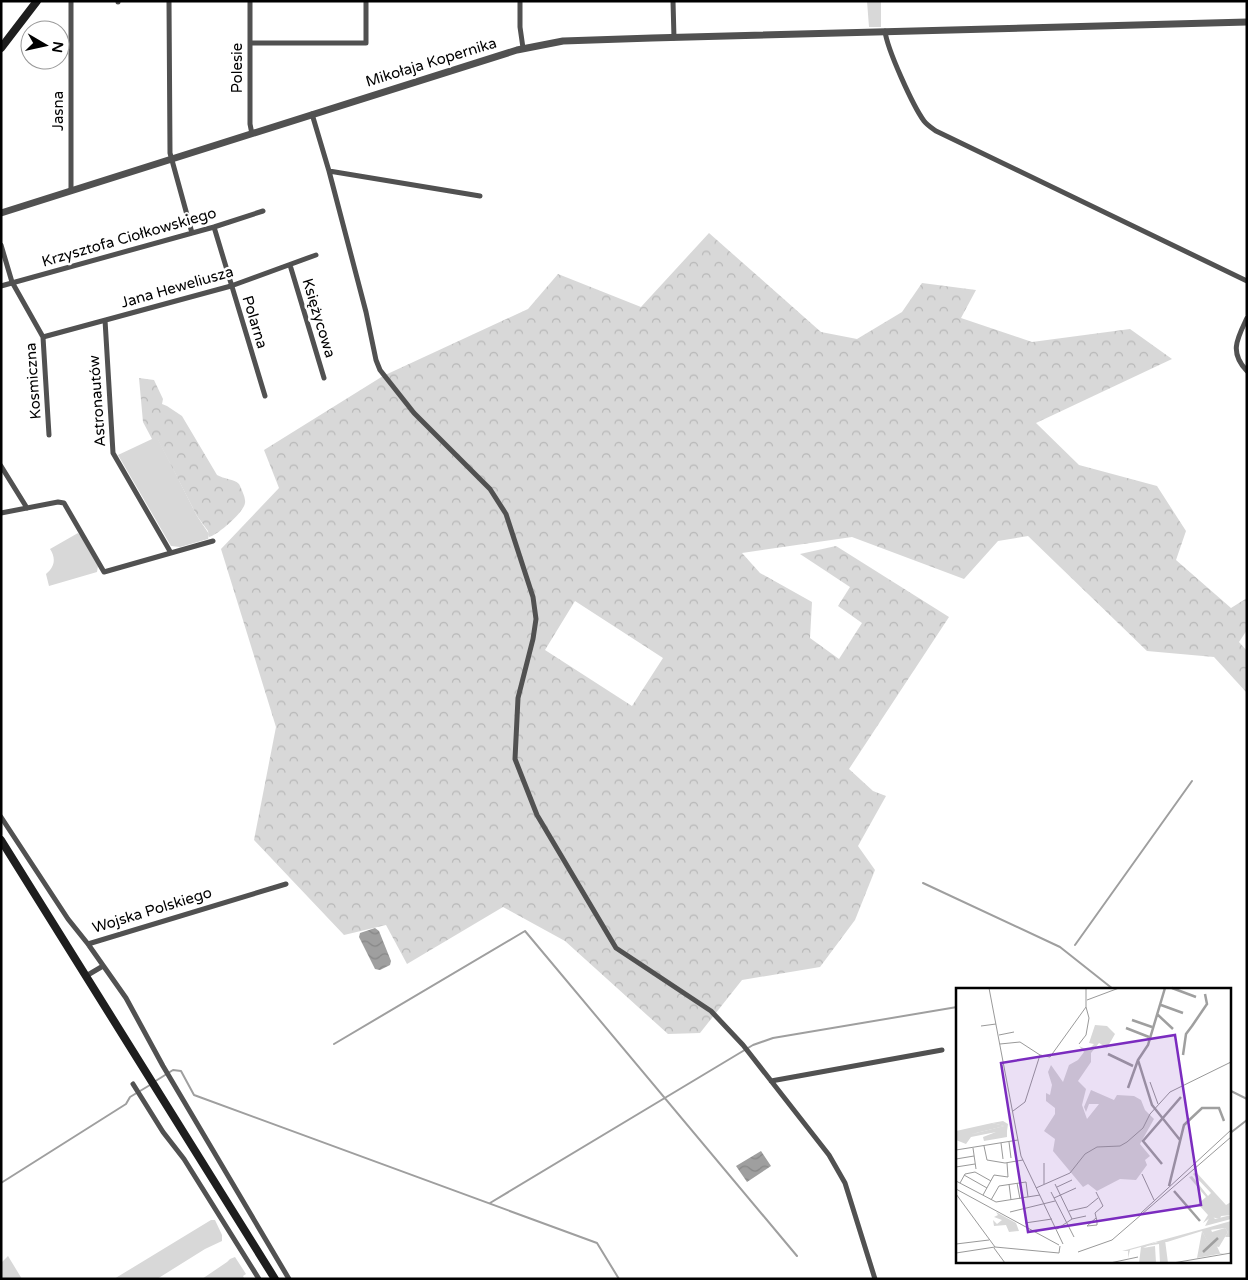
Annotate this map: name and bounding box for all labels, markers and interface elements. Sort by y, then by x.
north arrow [20,20,70,70]
street label: Mikołaja Kopernika [363,34,499,90]
text: N [48,40,67,54]
street label: Polesie [228,43,246,93]
street label: Jasna [49,91,67,131]
street label: Krzysztofa Ciołkowskiego [40,203,218,271]
street label: Jana Heweliusza [119,262,235,312]
street label: Księżycowa [298,276,340,360]
street label: Polarna [238,293,272,351]
street label: Kosmiczna [21,342,45,420]
street label: Astronautów [85,354,109,447]
street label: Wojska Polskiego [90,883,214,937]
inset map [956,988,1230,1262]

